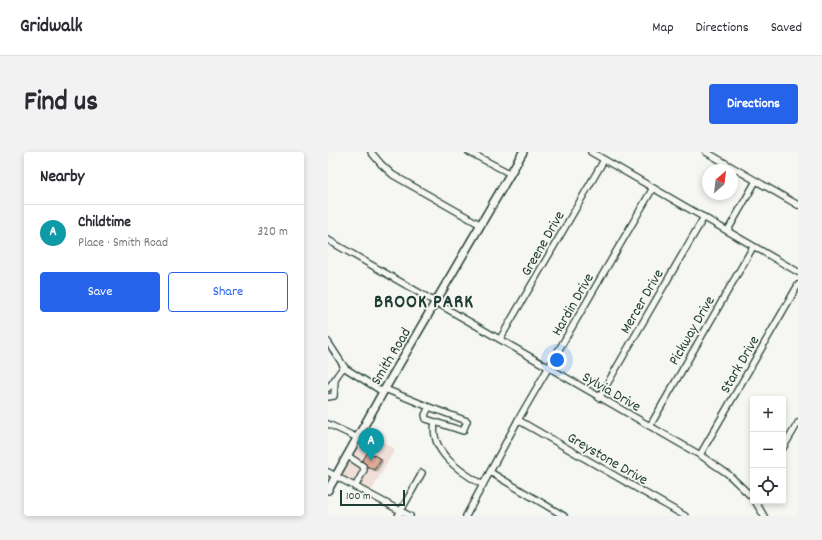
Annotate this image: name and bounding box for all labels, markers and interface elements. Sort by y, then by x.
text: Gridwalk [20,14,83,41]
text: Map [652,18,674,38]
text: Directions [696,18,749,38]
text: Saved [771,18,802,38]
text: Find us [24,84,98,124]
button: Directions [709,84,798,124]
north arrow [702,164,738,200]
text: Nearby [40,166,84,190]
street label: Greene Drive [516,207,572,281]
text: Childtime [78,212,131,234]
text: A [49,223,57,242]
text: 320 m [258,223,288,242]
text: Place · Smith Road [78,234,168,253]
street label: Mercer Drive [615,265,670,338]
street label: Hardin Drive [547,269,601,341]
button: Save [40,272,160,312]
button: Share [168,272,288,312]
district label: BROOK PARK [374,290,474,317]
street label: Pickway Drive [664,292,722,370]
street label: Smith Road [366,324,418,390]
street label: Stark Drive [715,332,766,398]
your location [547,350,567,370]
street label: Sylvia Drive [578,367,645,419]
map controls [750,396,786,504]
button: + [750,396,786,432]
pin: A [358,428,384,461]
street label: Greystone Drive [562,428,652,492]
button: − [750,432,786,468]
button: locate [750,468,786,504]
scale bar [340,488,405,507]
text: 100 m [346,489,370,505]

